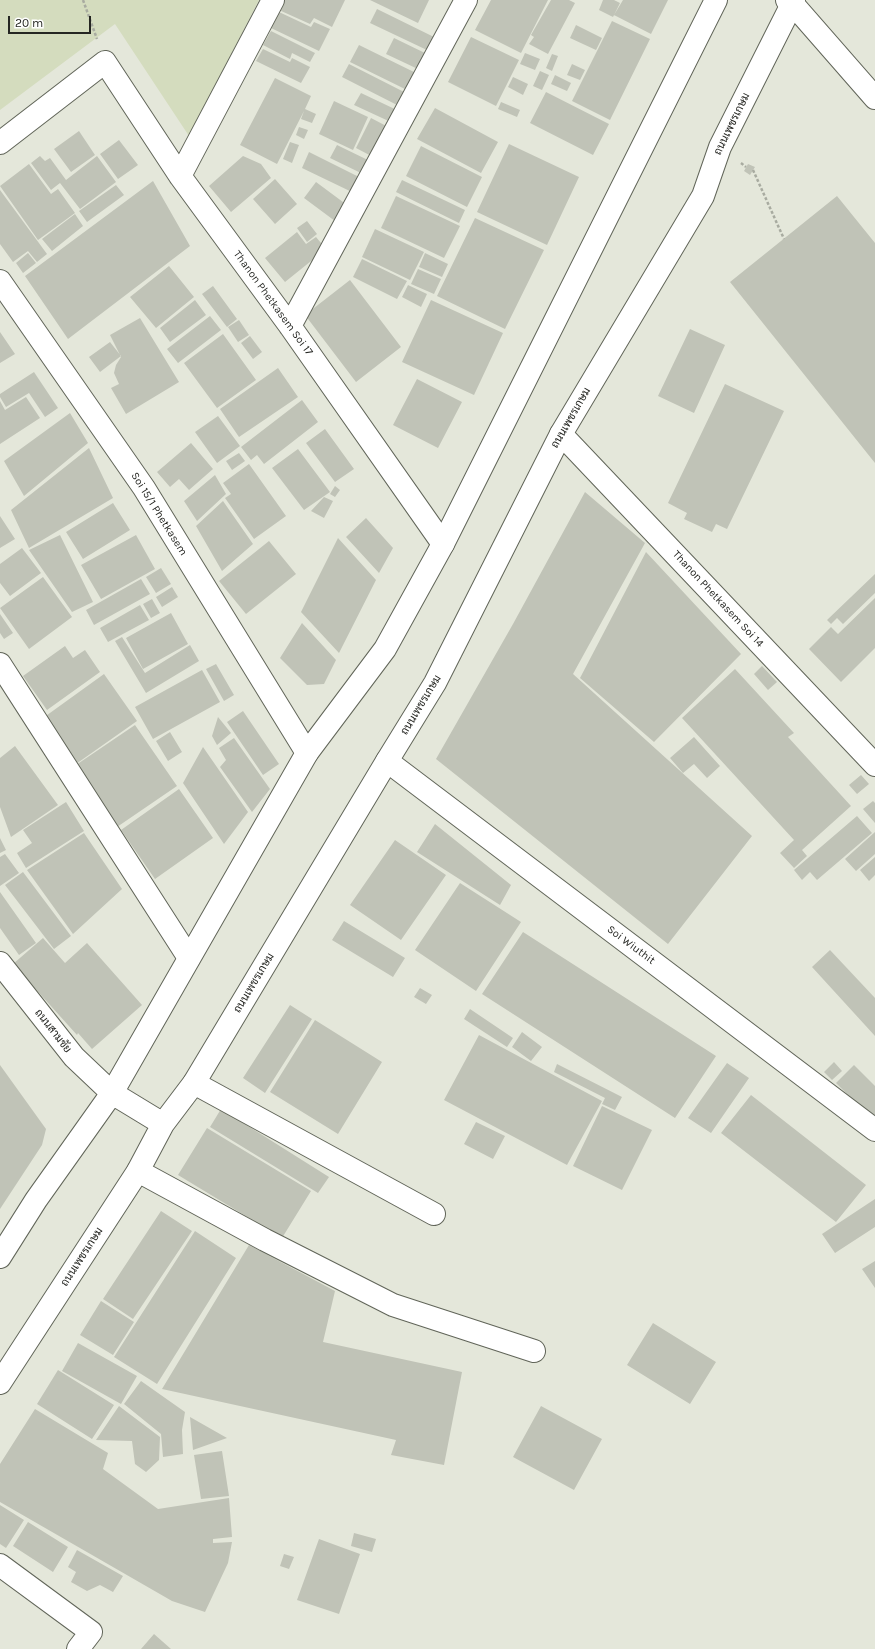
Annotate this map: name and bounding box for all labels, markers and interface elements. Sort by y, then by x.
scale bar [10,8,93,34]
text: 20 m [15,16,43,30]
street label: ถนนเพชรเกษม [711,91,753,157]
street label: Thanon Phetkasem Soi 17 [230,248,316,358]
street label: ถนนเพชรเกษม [548,385,594,451]
street label: Soi 15/1 Phetkasem [128,470,190,558]
street label: Thanon Phetkasem Soi 14 [670,548,766,650]
street label: ถนนเพชรเกษม [398,673,444,737]
street label: Soi Wiuthit [604,923,658,967]
street label: ถนนเพชรเกษม [231,951,277,1015]
street label: ถนนสามชัย [32,1007,74,1055]
street label: ถนนเพชรเกษม [58,1225,106,1289]

